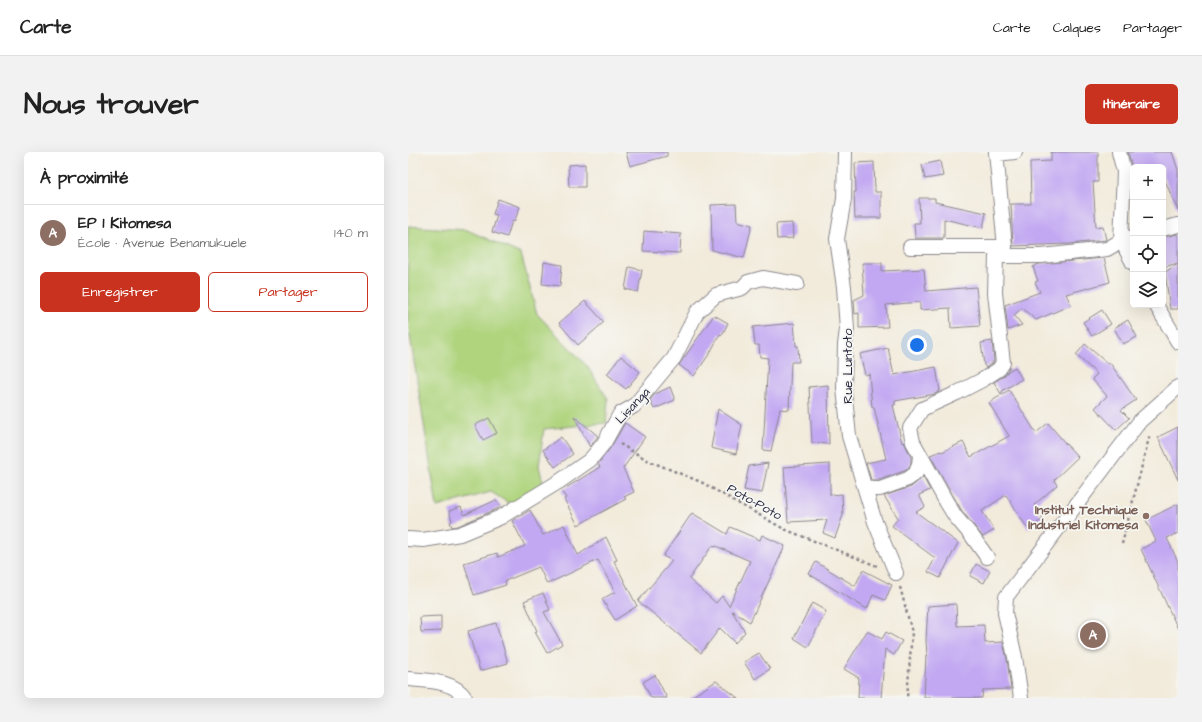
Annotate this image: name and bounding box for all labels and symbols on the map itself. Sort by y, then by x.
street label: Rue Luntoto [839,328,857,404]
your location [907,335,927,355]
street label: Lisanga [611,383,655,429]
street label: Poto-Poto [724,479,786,525]
place label: Institut Technique Industriel Kitomesa [1028,501,1138,534]
marker: Institut Technique Industriel Kitomesa [1141,511,1151,521]
pin: A [1080,620,1106,650]

